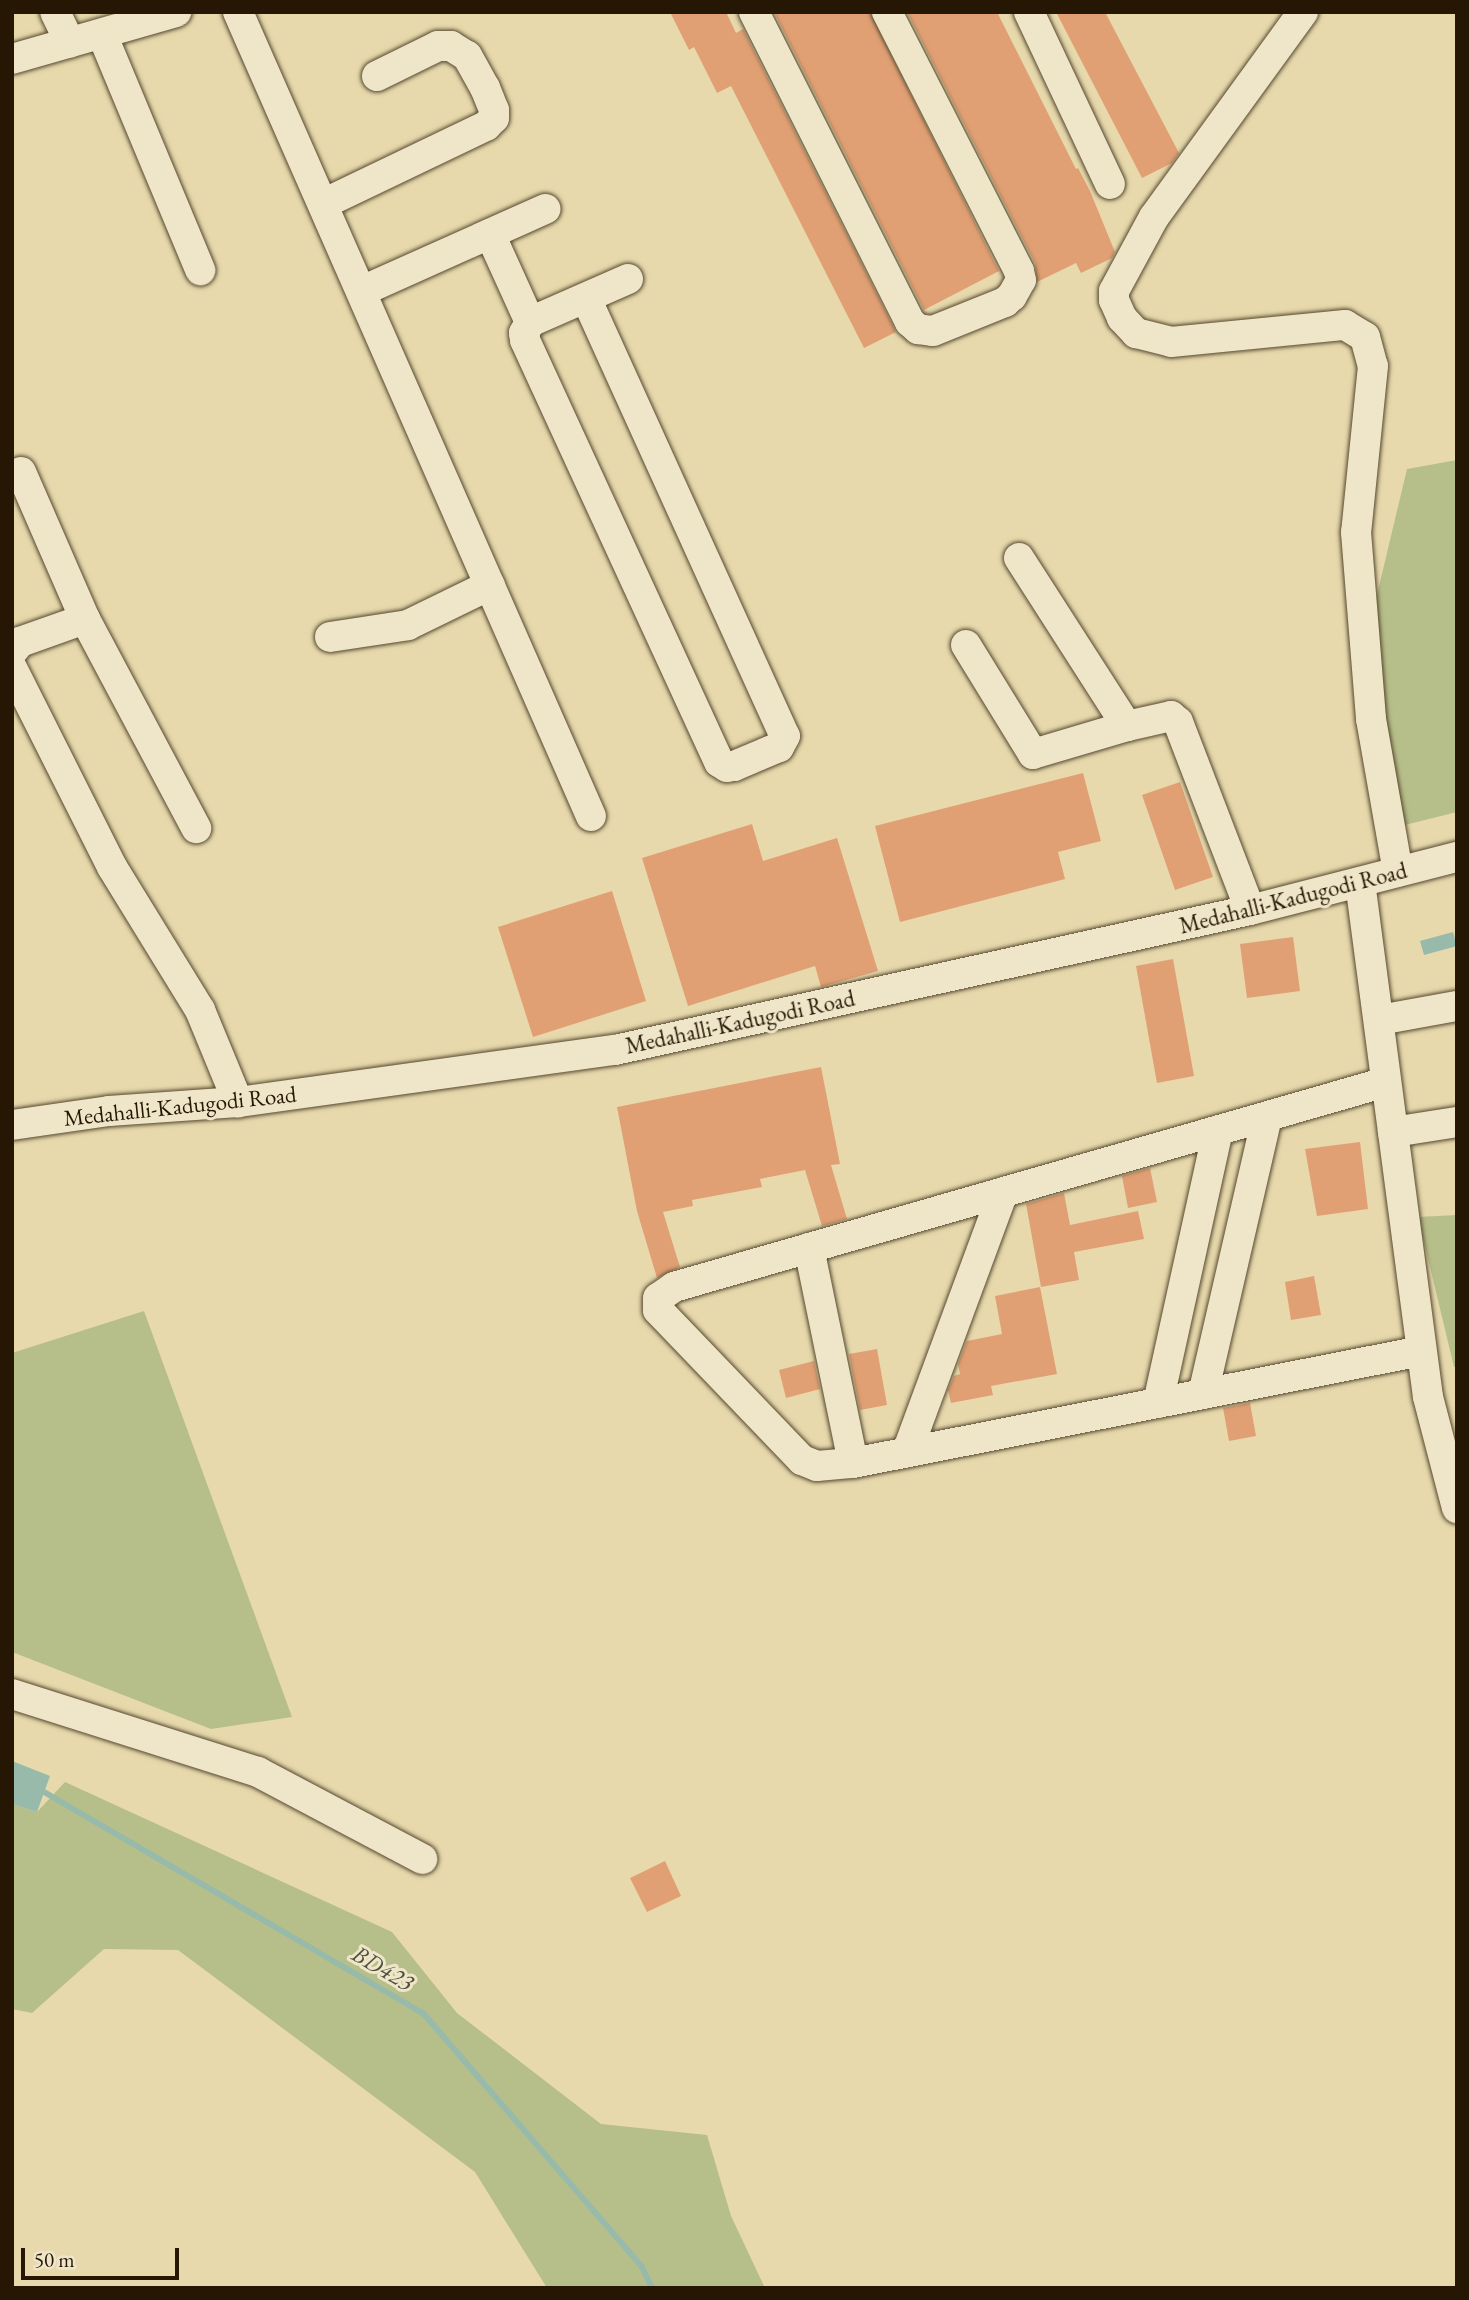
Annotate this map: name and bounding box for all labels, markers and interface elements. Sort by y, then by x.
street label: Medahalli-Kadugodi Road [1176,856,1410,940]
street label: Medahalli-Kadugodi Road [623,984,857,1060]
street label: Medahalli-Kadugodi Road [62,1080,298,1132]
water label: BD423 [347,1939,419,1997]
scale bar [24,2234,182,2278]
text: 50 m [34,2246,75,2273]

